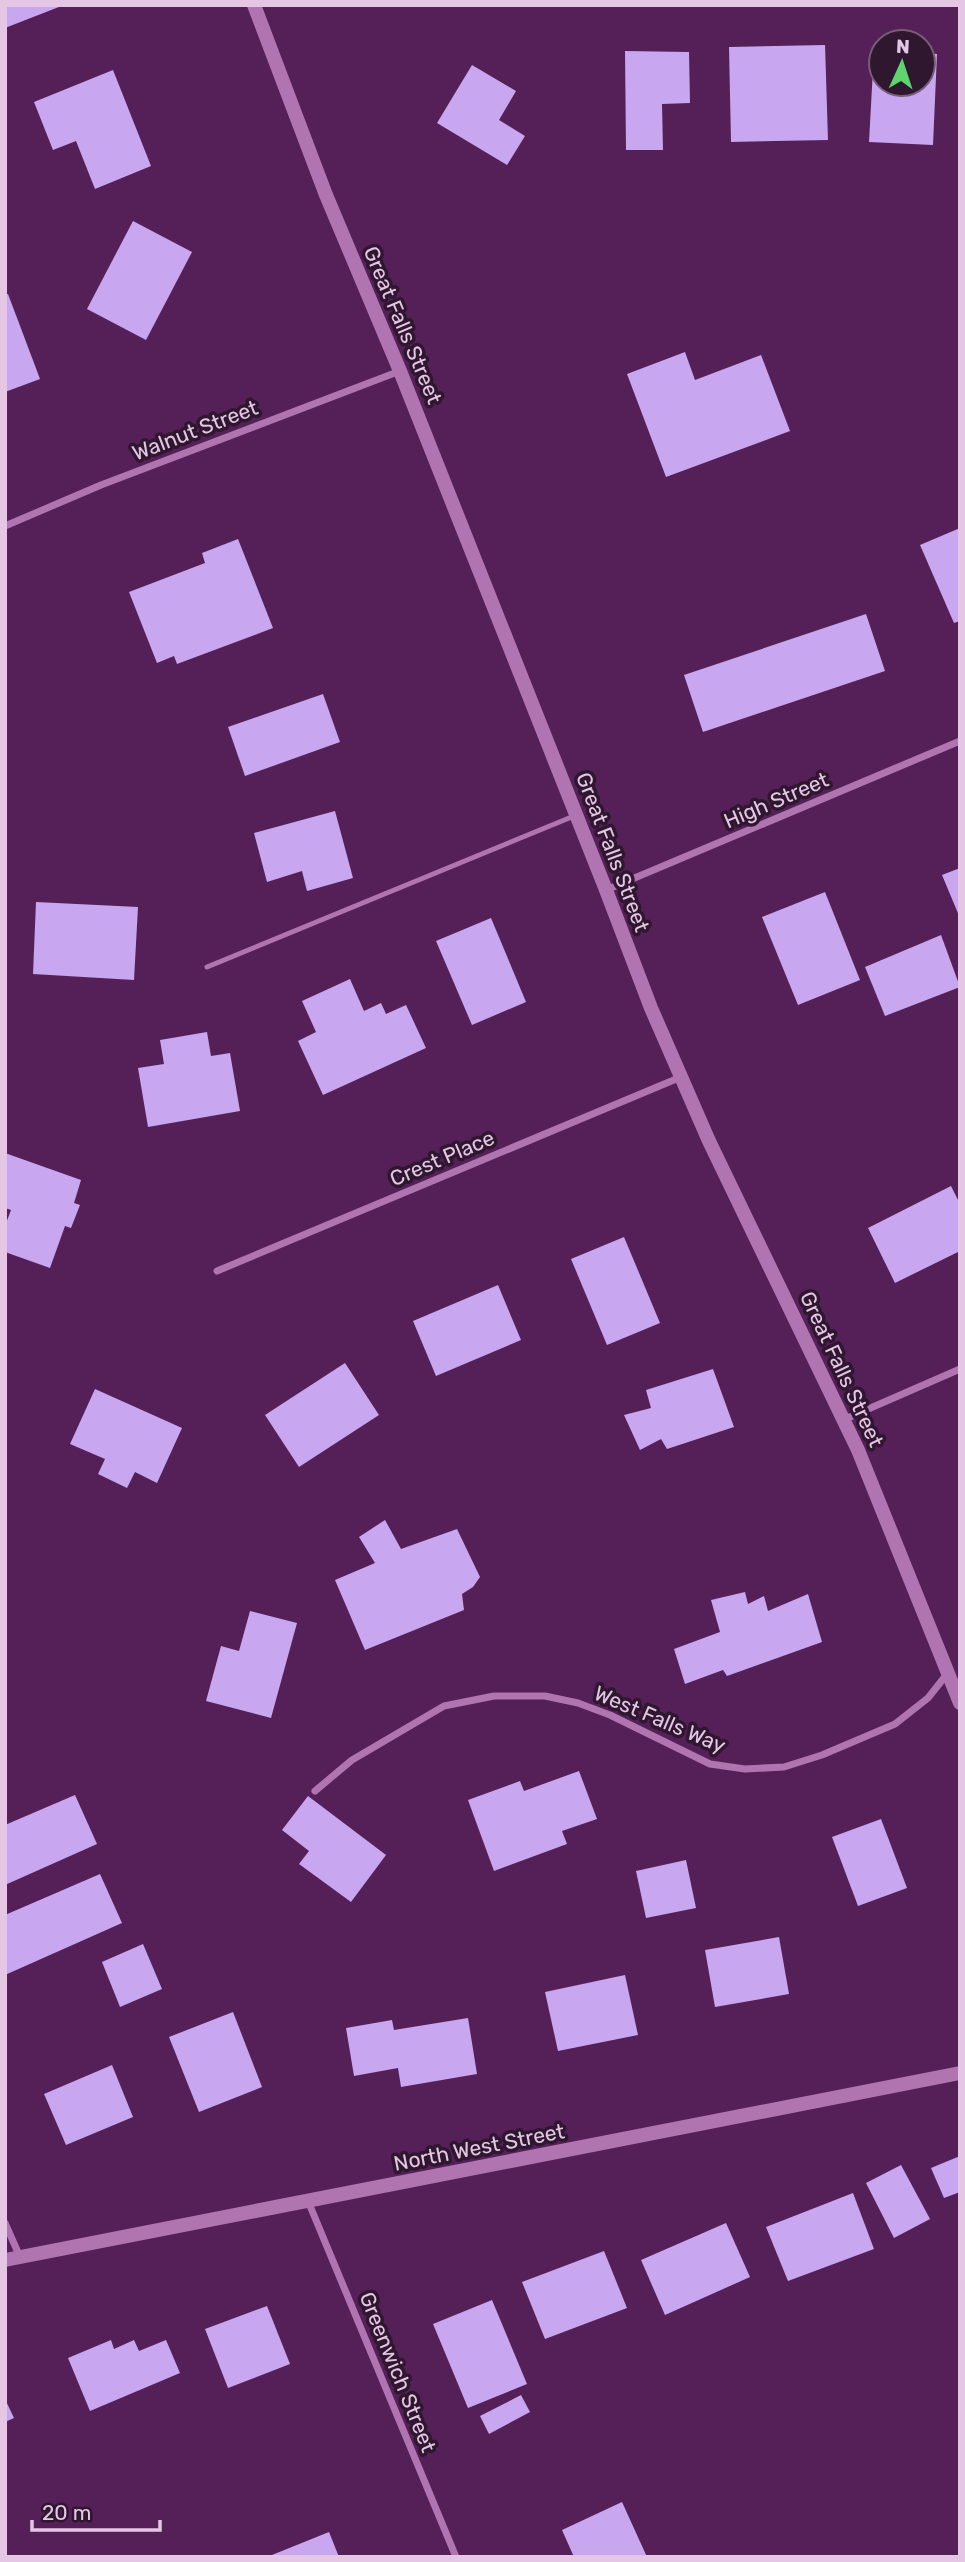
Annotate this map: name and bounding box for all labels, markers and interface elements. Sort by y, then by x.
north arrow [867,28,937,98]
text: N [895,35,910,58]
street label: Great Falls Street [359,242,447,408]
street label: Walnut Street [129,395,261,465]
street label: High Street [720,767,832,833]
street label: Great Falls Street [571,769,655,935]
street label: Crest Place [386,1125,498,1191]
street label: Great Falls Street [795,1287,889,1451]
street label: West Falls Way [590,1680,730,1758]
street label: North West Street [392,2118,566,2176]
street label: Greenwich Street [355,2288,441,2456]
scale bar [32,2488,159,2532]
text: 20 m [42,2500,91,2525]

